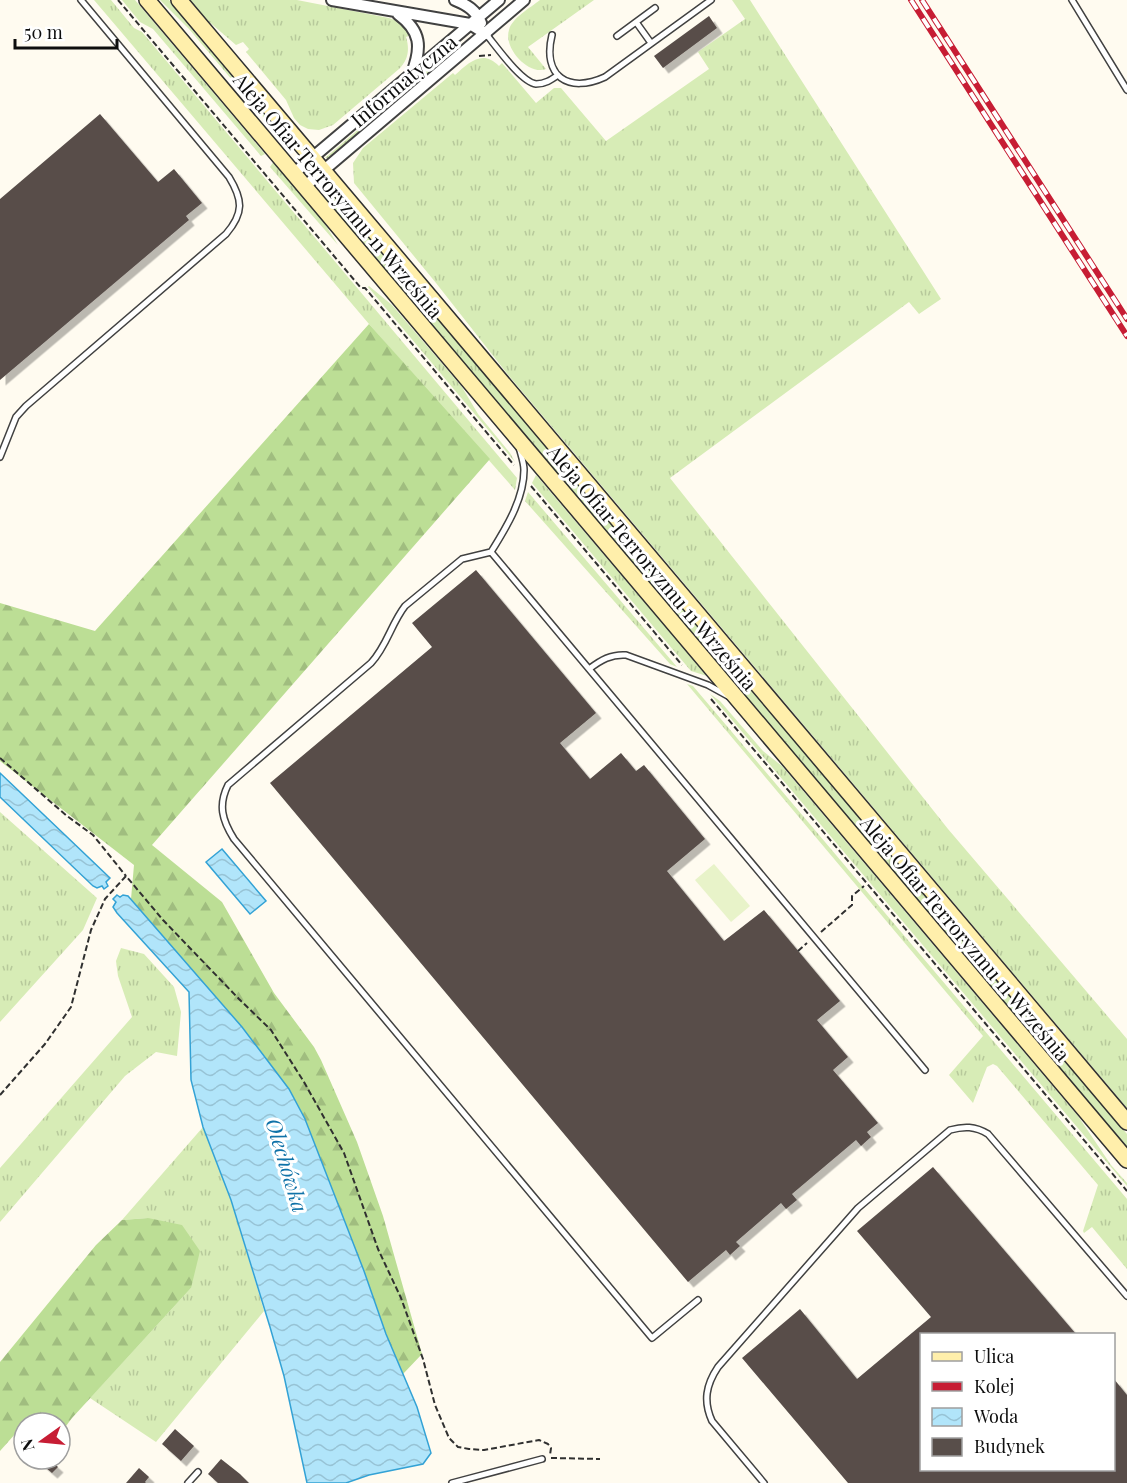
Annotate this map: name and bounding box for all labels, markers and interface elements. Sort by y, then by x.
scale bar [15,12,117,50]
text: 50 m [24,20,63,44]
street label: Informatyczna [344,28,462,132]
street label: Aleja Ofiar Terroryzmu 11 Września [227,66,450,323]
street label: Aleja Ofiar Terroryzmu 11 Września [541,438,764,695]
street label: Aleja Ofiar Terroryzmu 11 Września [854,809,1077,1066]
water label: Olechówka [260,1115,316,1215]
legend [920,1333,1115,1471]
text: Ulica [974,1344,1014,1368]
text: Kolej [974,1374,1014,1398]
text: Woda [973,1404,1018,1428]
north arrow [12,1411,72,1471]
text: Budynek [974,1434,1045,1458]
text: N [15,1436,39,1453]

